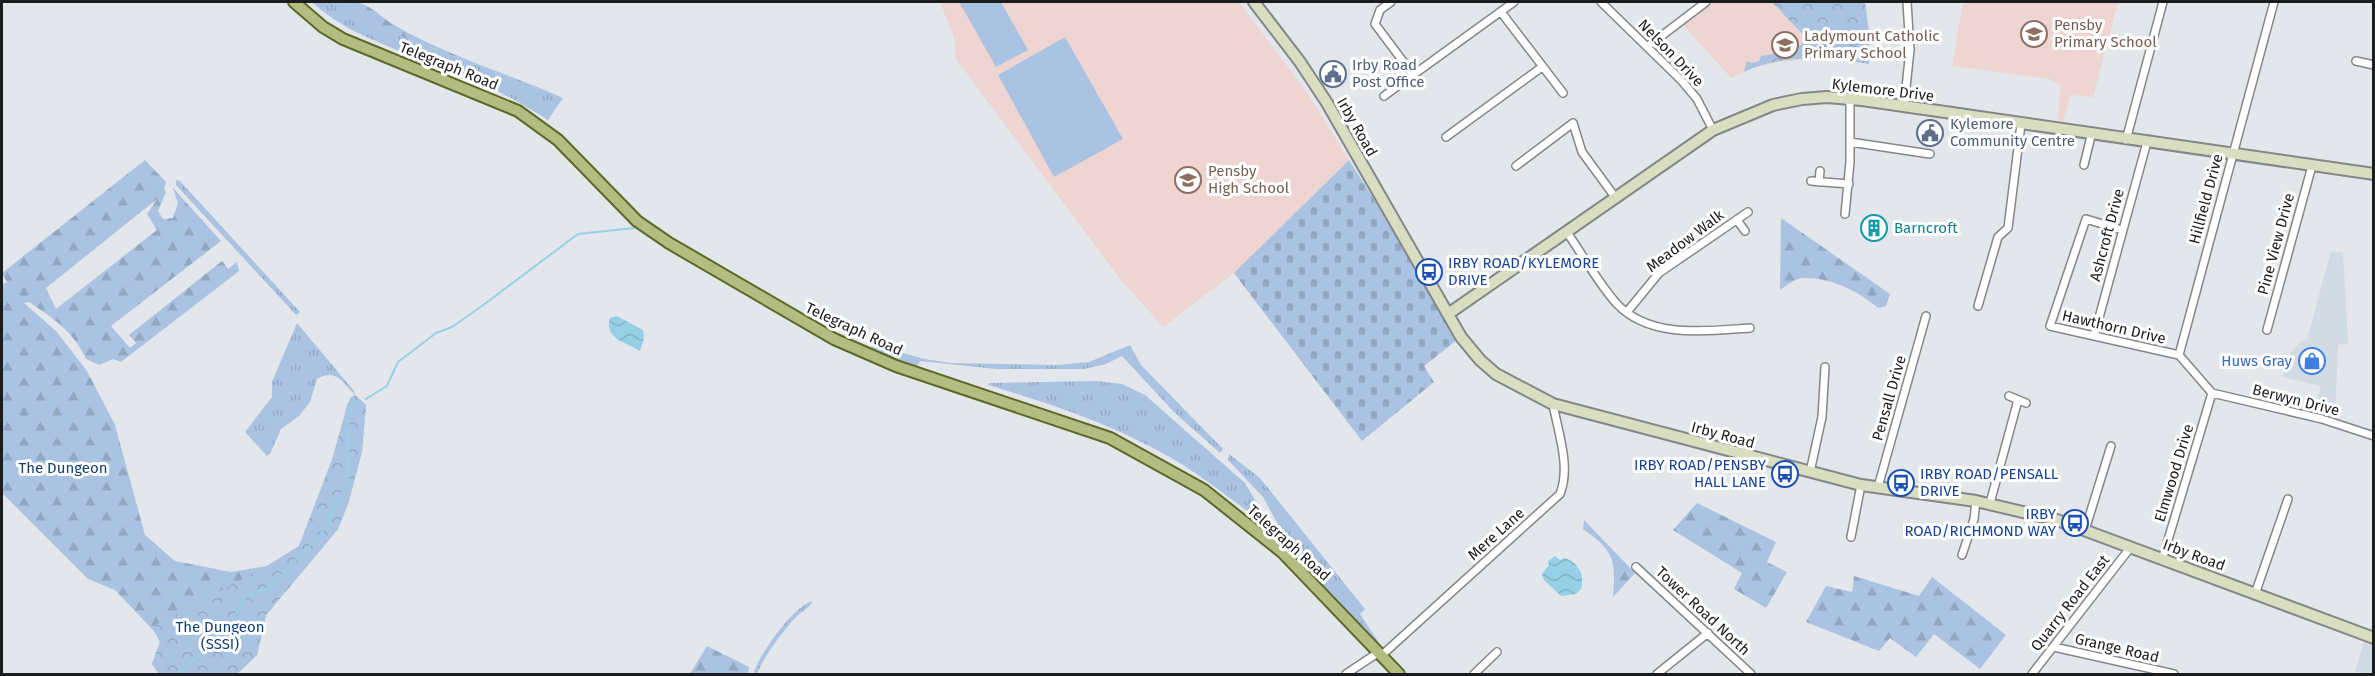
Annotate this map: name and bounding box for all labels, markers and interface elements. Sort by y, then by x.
street label: Nelson Drive [1634,16,1708,90]
place label: Pensby Primary School [2054,16,2157,51]
school or university icon: Pensby Primary School [2019,19,2049,49]
place label: Ladymount Catholic Primary School [1804,27,1940,62]
school or university icon: Ladymount Catholic Primary School [1770,30,1800,60]
street label: Telegraph Road [397,38,501,94]
place label: Irby Road Post Office [1352,56,1425,91]
public building icon: Irby Road Post Office [1318,59,1348,89]
street label: Kylemore Drive [1831,75,1935,105]
street label: Irby Road [1333,94,1381,160]
place label: Kylemore Community Centre [1950,115,2075,150]
public building icon: Kylemore Community Centre [1915,118,1945,148]
street label: Hillfield Drive [2185,152,2227,246]
place label: Pensby High School [1208,162,1290,197]
school or university icon: Pensby High School [1173,165,1203,195]
street label: Ashcroft Drive [2086,187,2128,283]
street label: Pine View Drive [2254,191,2298,297]
street label: Meadow Walk [1643,206,1728,276]
building icon: Barncroft [1859,213,1889,243]
place label: Barncroft [1894,219,1958,237]
place label: IRBY ROAD/KYLEMORE DRIVE [1448,254,1599,289]
bus stop icon: IRBY ROAD/KYLEMORE DRIVE [1414,257,1444,287]
street label: Telegraph Road [803,299,905,359]
street label: Hawthorn Drive [2060,306,2168,348]
shop icon: Huws Gray [2297,346,2327,376]
place label: Huws Gray [2221,352,2293,370]
street label: Pensall Drive [1868,353,1910,443]
street label: Berwyn Drive [2251,380,2341,420]
street label: Irby Road [1689,418,1757,452]
street label: Elmwood Drive [2151,422,2197,524]
place label: IRBY ROAD/PENSBY HALL LANE [1634,456,1767,491]
park label: The Dungeon [18,459,108,477]
bus stop icon: IRBY ROAD/PENSBY HALL LANE [1770,459,1800,489]
place label: IRBY ROAD/PENSALL DRIVE [1920,465,2059,500]
bus stop icon: IRBY ROAD/PENSALL DRIVE [1886,468,1916,498]
street label: Telegraph Road [1244,501,1334,585]
street label: Mere Lane [1464,504,1528,564]
place label: IRBY ROAD/RICHMOND WAY [1904,505,2057,540]
bus stop icon: IRBY ROAD/RICHMOND WAY [2060,508,2090,538]
street label: Irby Road [2160,535,2228,575]
street label: Quarry Road East [2027,551,2113,655]
street label: Tower Road North [1652,563,1754,659]
park label: The Dungeon (SSSI) [175,618,265,653]
street label: Grange Road [2073,630,2161,666]

